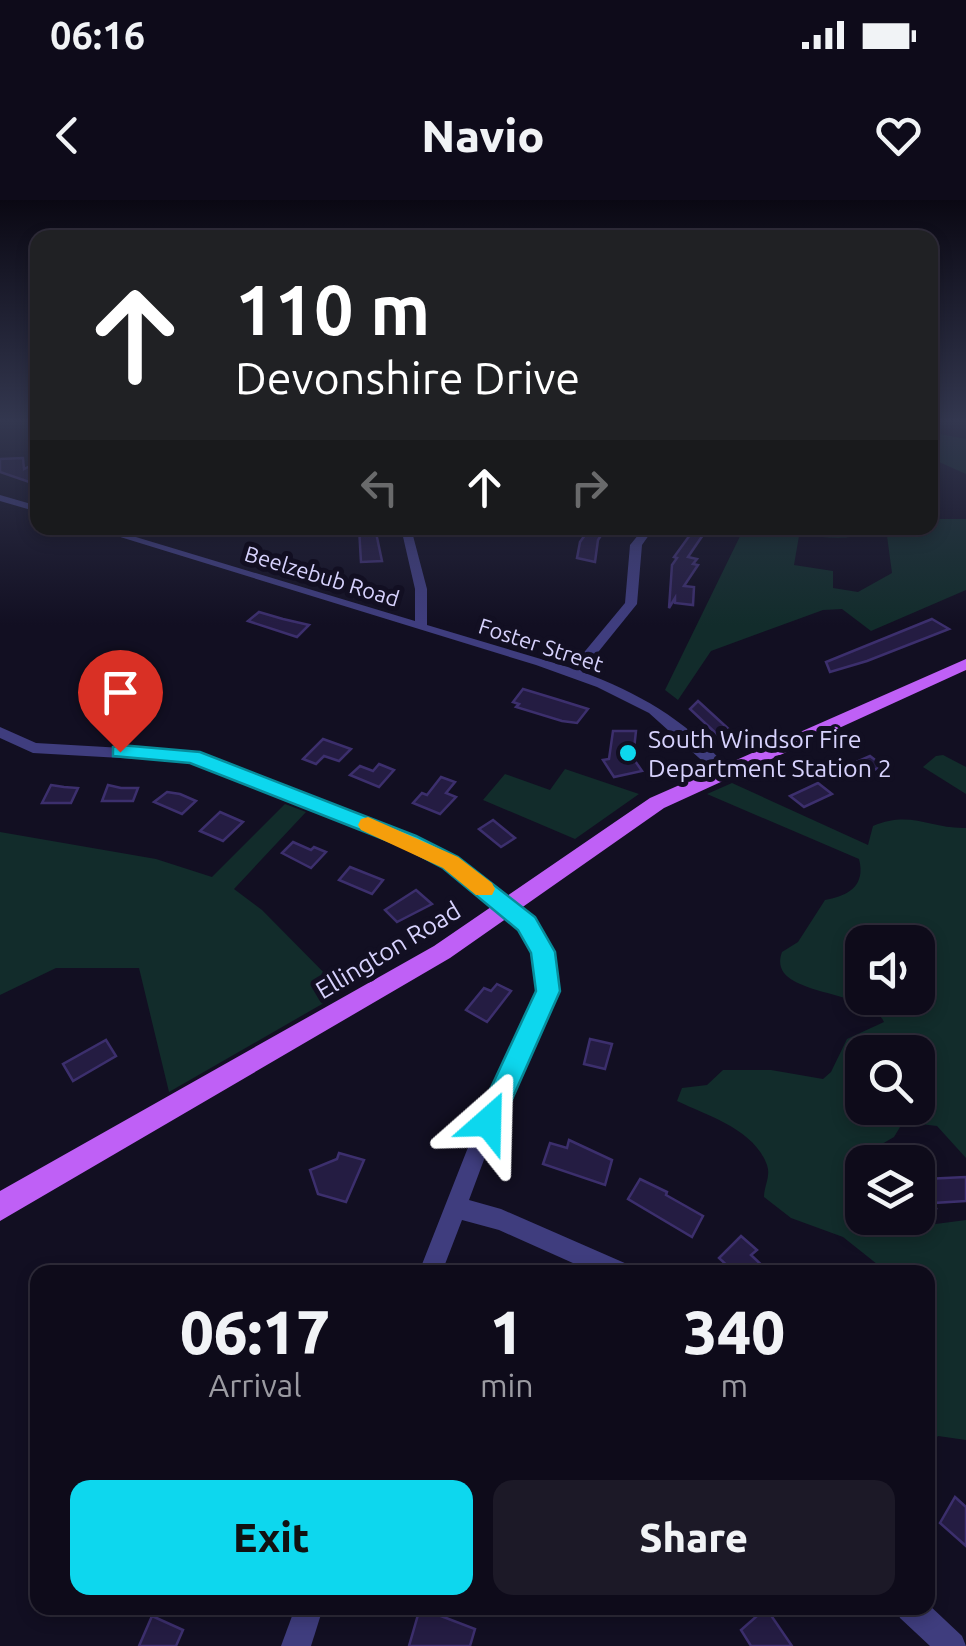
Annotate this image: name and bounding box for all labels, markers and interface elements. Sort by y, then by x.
text: 06:16 [50,14,145,56]
icon: back [40,108,95,163]
icon: heart [871,108,926,163]
text: Navio [421,110,545,161]
icon: ahead [70,270,200,400]
text: 110 m [235,270,430,348]
text: Devonshire Drive [235,352,580,403]
icon: left [352,460,407,515]
icon: ahead [457,460,512,515]
icon: right [562,460,617,515]
street label: Beelzebub Road [242,540,402,611]
street label: Foster Street [476,613,607,677]
pin [78,650,163,753]
icon: arrive [93,665,148,720]
place label: South Windsor Fire Department Station 2 [648,725,892,782]
marker: South Windsor Fire Department Station 2 [617,742,639,764]
street label: Ellington Road [311,896,465,1004]
map controls [845,925,935,1235]
button: sound [845,925,935,1015]
button: search [845,1035,935,1125]
position arrow [436,1070,540,1174]
button: layers [845,1145,935,1235]
text: 06:17 [180,1298,330,1365]
text: 1 [490,1298,524,1365]
text: 340 [684,1298,785,1365]
text: Arrival [208,1367,302,1403]
text: min [480,1367,534,1403]
text: m [720,1367,748,1403]
button: Exit [70,1480,473,1595]
button: Share [493,1480,895,1595]

